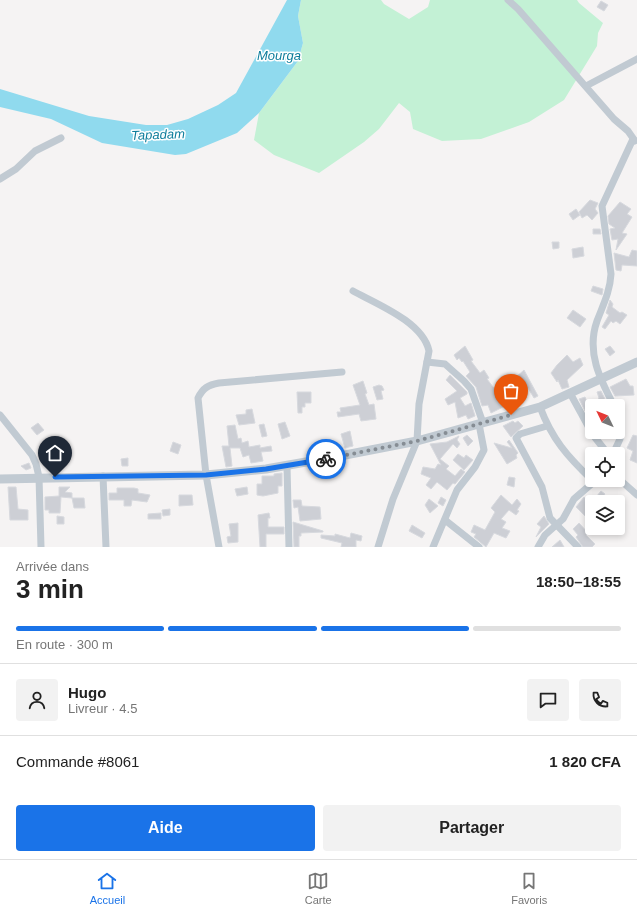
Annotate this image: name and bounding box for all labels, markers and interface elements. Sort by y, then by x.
water label: Mourga [257,48,301,63]
water label: Tapadam [131,126,185,143]
pin [494,374,528,415]
icon: bag [500,380,522,402]
north arrow [585,399,625,439]
map controls [585,399,625,535]
pin [38,436,72,477]
courier [306,439,346,479]
icon: home [44,442,66,464]
button: locate [585,447,625,487]
icon: bike [315,448,337,470]
button: layers [585,495,625,535]
text: Arrivée dans [16,559,89,574]
text: 18:50–18:55 [536,573,621,590]
text: 3 min [16,574,84,604]
text: En route · 300 m [16,637,113,652]
button: person [16,679,58,721]
button: chat [527,679,569,721]
button: phone [579,679,621,721]
text: Hugo [68,684,106,701]
text: Livreur · 4.5 [68,701,137,716]
text: Commande #8061 [16,753,139,770]
text: 1 820 CFA [549,753,621,770]
button: Aide [16,805,315,851]
button: Partager [323,805,621,851]
tab: Accueil [90,870,125,906]
tab: Carte [305,870,332,906]
tab: Favoris [511,870,547,906]

